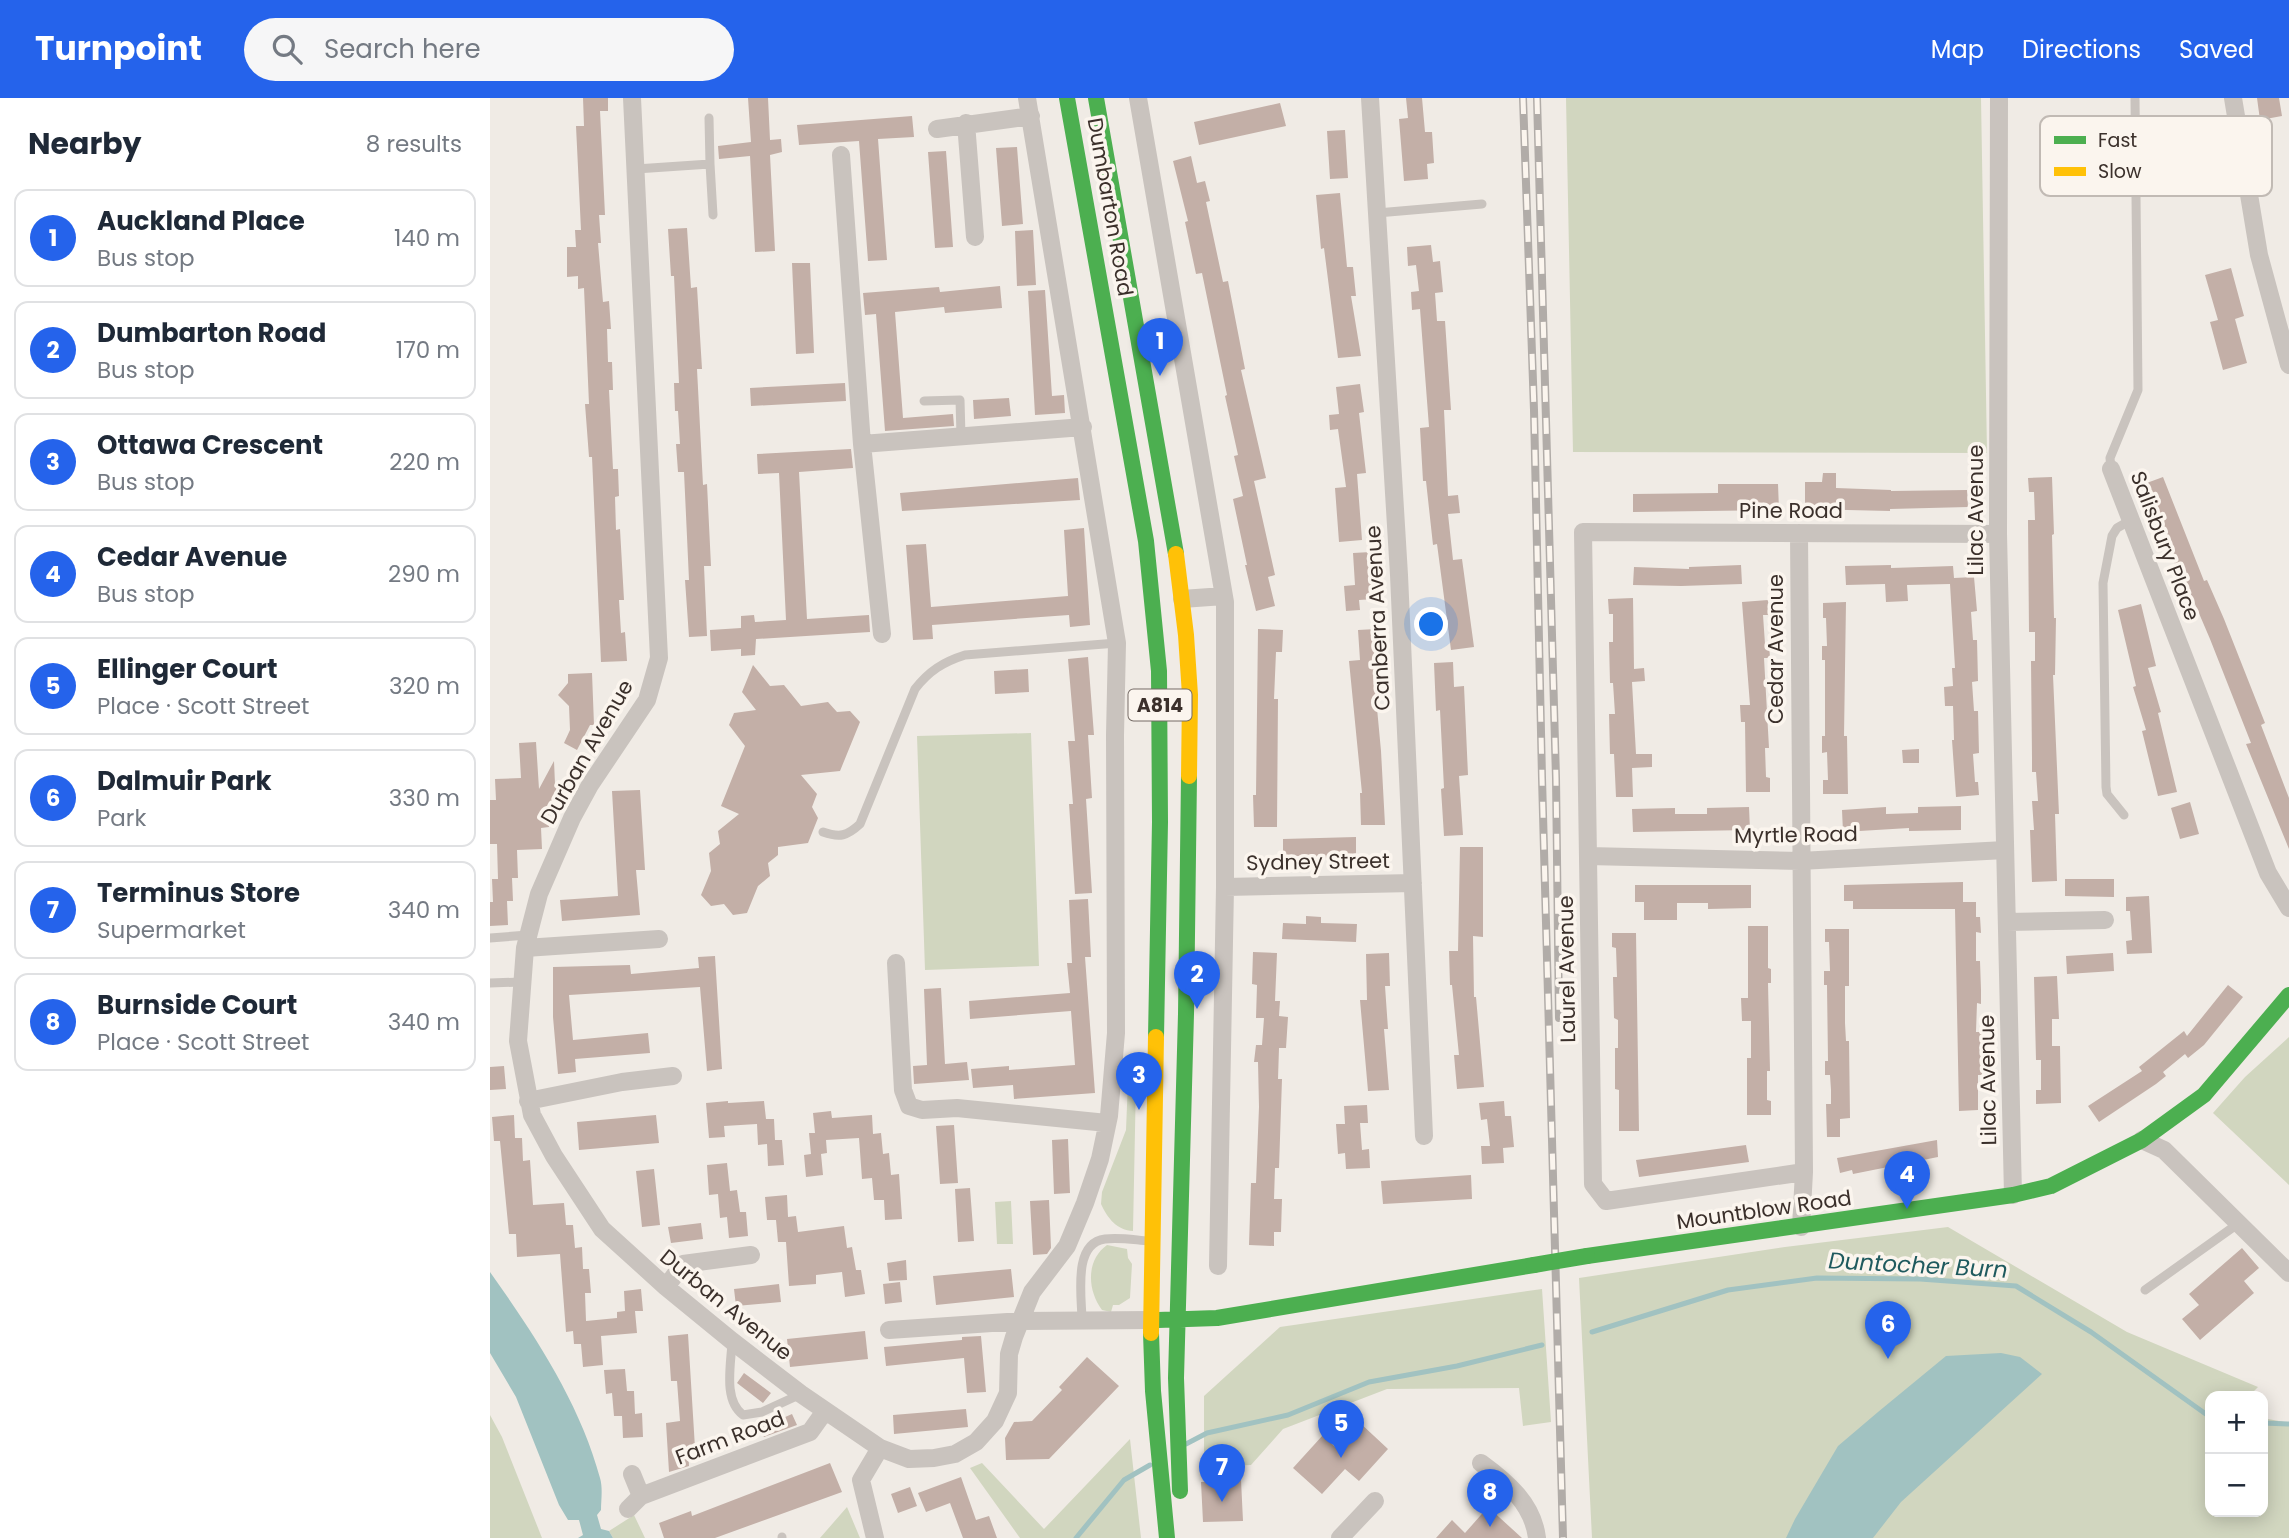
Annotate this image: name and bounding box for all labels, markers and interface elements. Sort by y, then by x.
search box [244,18,734,81]
text: Turnpoint [35,25,202,72]
icon: search [268,30,306,68]
text: Search here [324,31,481,67]
text: Map [1931,33,1984,66]
text: Directions [2022,33,2141,66]
text: Saved [2179,33,2254,66]
street label: Dumbarton Road [1081,115,1140,298]
legend [2040,116,2272,196]
text: Nearby [28,122,142,165]
text: Fast [2098,127,2137,154]
text: 8 results [366,128,462,160]
text: Slow [2098,158,2142,185]
text: Auckland Place [97,203,305,239]
text: 1 [49,222,57,254]
text: 140 m [394,222,460,254]
text: Bus stop [97,242,195,274]
text: Dumbarton Road [97,315,326,351]
pin: 1 [1137,318,1183,376]
text: 2 [46,334,60,366]
text: 170 m [396,334,460,366]
text: Bus stop [97,354,195,386]
text: Ottawa Crescent [97,427,323,463]
street label: Lilac Avenue [1961,445,1990,575]
text: 3 [46,446,60,478]
text: 220 m [389,446,460,478]
text: Bus stop [97,466,195,498]
street label: Salisbury Place [2124,467,2207,625]
street label: Pine Road [1739,496,1843,525]
street label: Canberra Avenue [1358,525,1397,711]
text: Cedar Avenue [97,539,287,575]
text: 4 [45,558,61,590]
text: 290 m [388,558,460,590]
street label: Cedar Avenue [1761,574,1790,724]
text: Bus stop [97,578,195,610]
your location [1414,607,1448,641]
text: Ellinger Court [97,651,278,687]
text: 5 [46,670,60,702]
text: 320 m [389,670,460,702]
street label: Durban Avenue [533,674,640,829]
text: Place · Scott Street [97,690,309,722]
road number: A814 [1128,690,1192,720]
text: Dalmuir Park [97,763,272,799]
text: 6 [46,782,60,814]
text: 330 m [389,782,460,814]
text: Park [97,802,146,834]
street label: Myrtle Road [1734,819,1858,850]
street label: Sydney Street [1246,846,1390,877]
text: Terminus Store [97,875,300,911]
text: 7 [47,894,59,926]
text: 340 m [388,894,460,926]
street label: Laurel Avenue [1551,895,1582,1043]
text: Supermarket [97,914,246,946]
pin: 2 [1174,951,1220,1009]
text: Burnside Court [97,987,297,1023]
text: 8 [46,1006,60,1038]
text: 340 m [388,1006,460,1038]
street label: Lilac Avenue [1972,1014,2003,1146]
text: Place · Scott Street [97,1026,309,1058]
pin: 3 [1116,1052,1162,1110]
pin: 4 [1884,1151,1930,1209]
street label: Mountblow Road [1675,1183,1853,1236]
street label: Durban Avenue [654,1242,799,1367]
water label: Duntocher Burn [1828,1244,2008,1286]
pin: 6 [1865,1301,1911,1359]
map controls [2205,1391,2268,1517]
button: + [2205,1391,2268,1454]
pin: 5 [1318,1400,1364,1458]
street label: Farm Road [671,1403,788,1472]
pin: 7 [1199,1444,1245,1502]
button: − [2205,1454,2268,1517]
pin: 8 [1467,1469,1513,1527]

